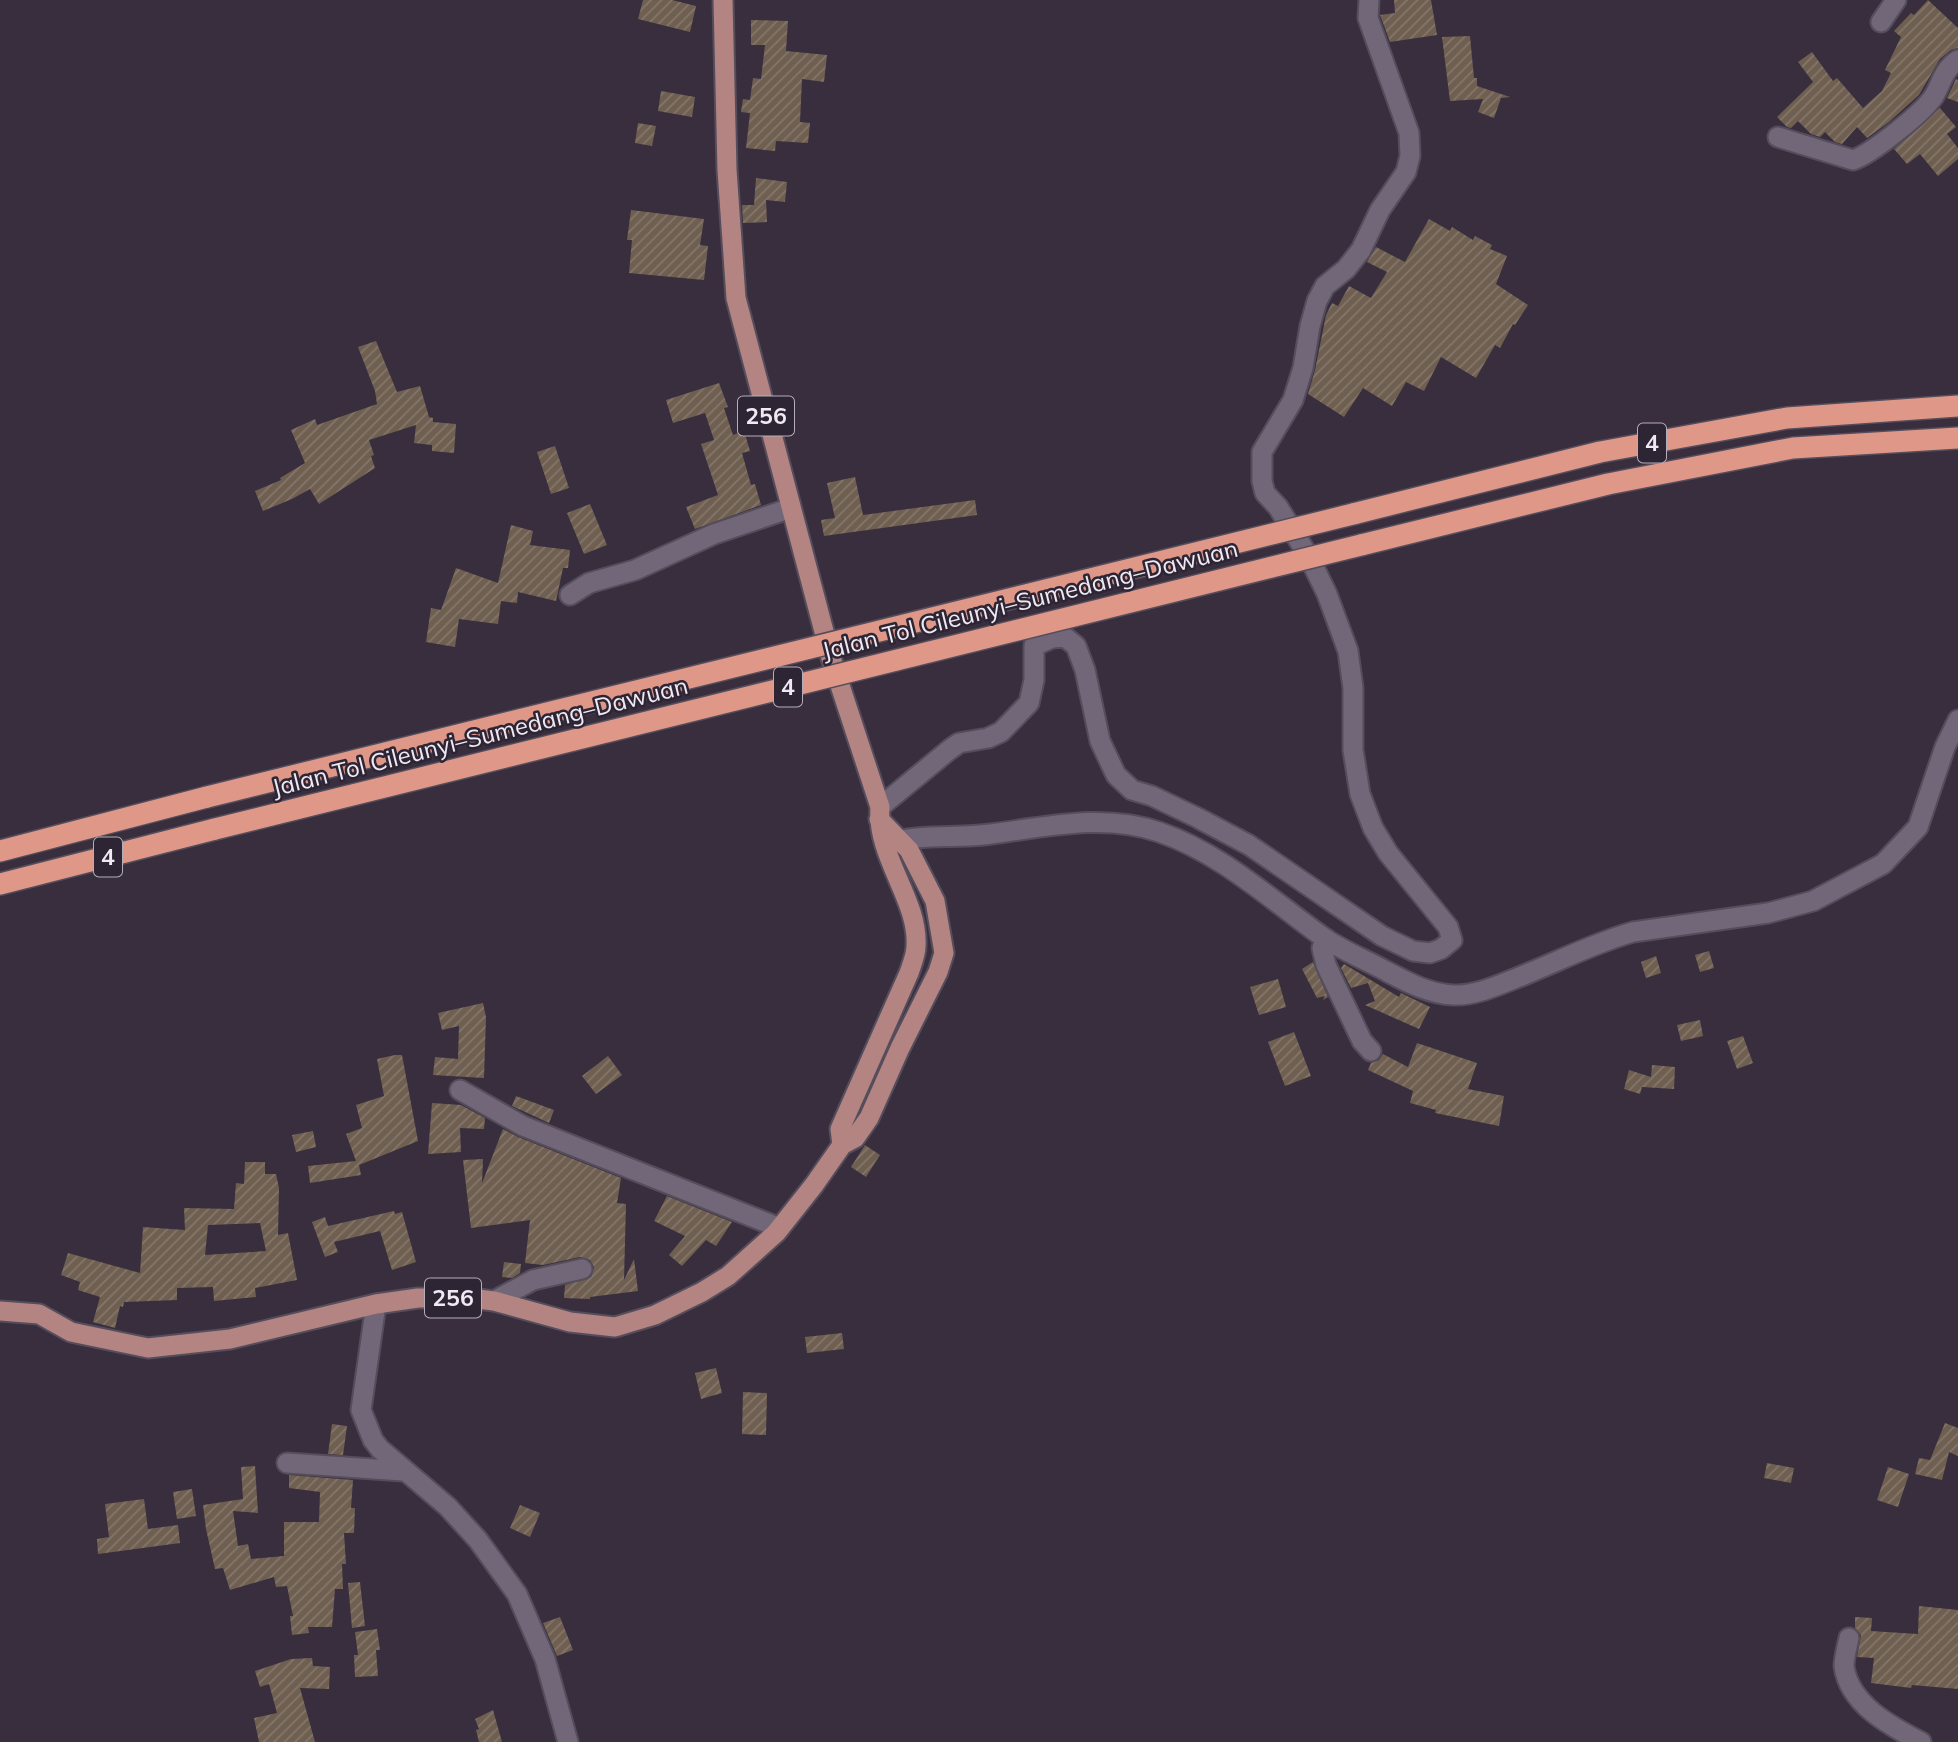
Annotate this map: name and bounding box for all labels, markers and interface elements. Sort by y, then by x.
road number: 256 [738,396,794,436]
road number: 4 [1638,424,1666,462]
street label: Jalan Tol Cileunyi–Sumedang–Dawuan [819,533,1241,665]
road number: 4 [774,667,802,706]
street label: Jalan Tol Cileunyi–Sumedang–Dawuan [269,670,691,802]
road number: 4 [94,838,122,876]
road number: 256 [425,1278,481,1317]

